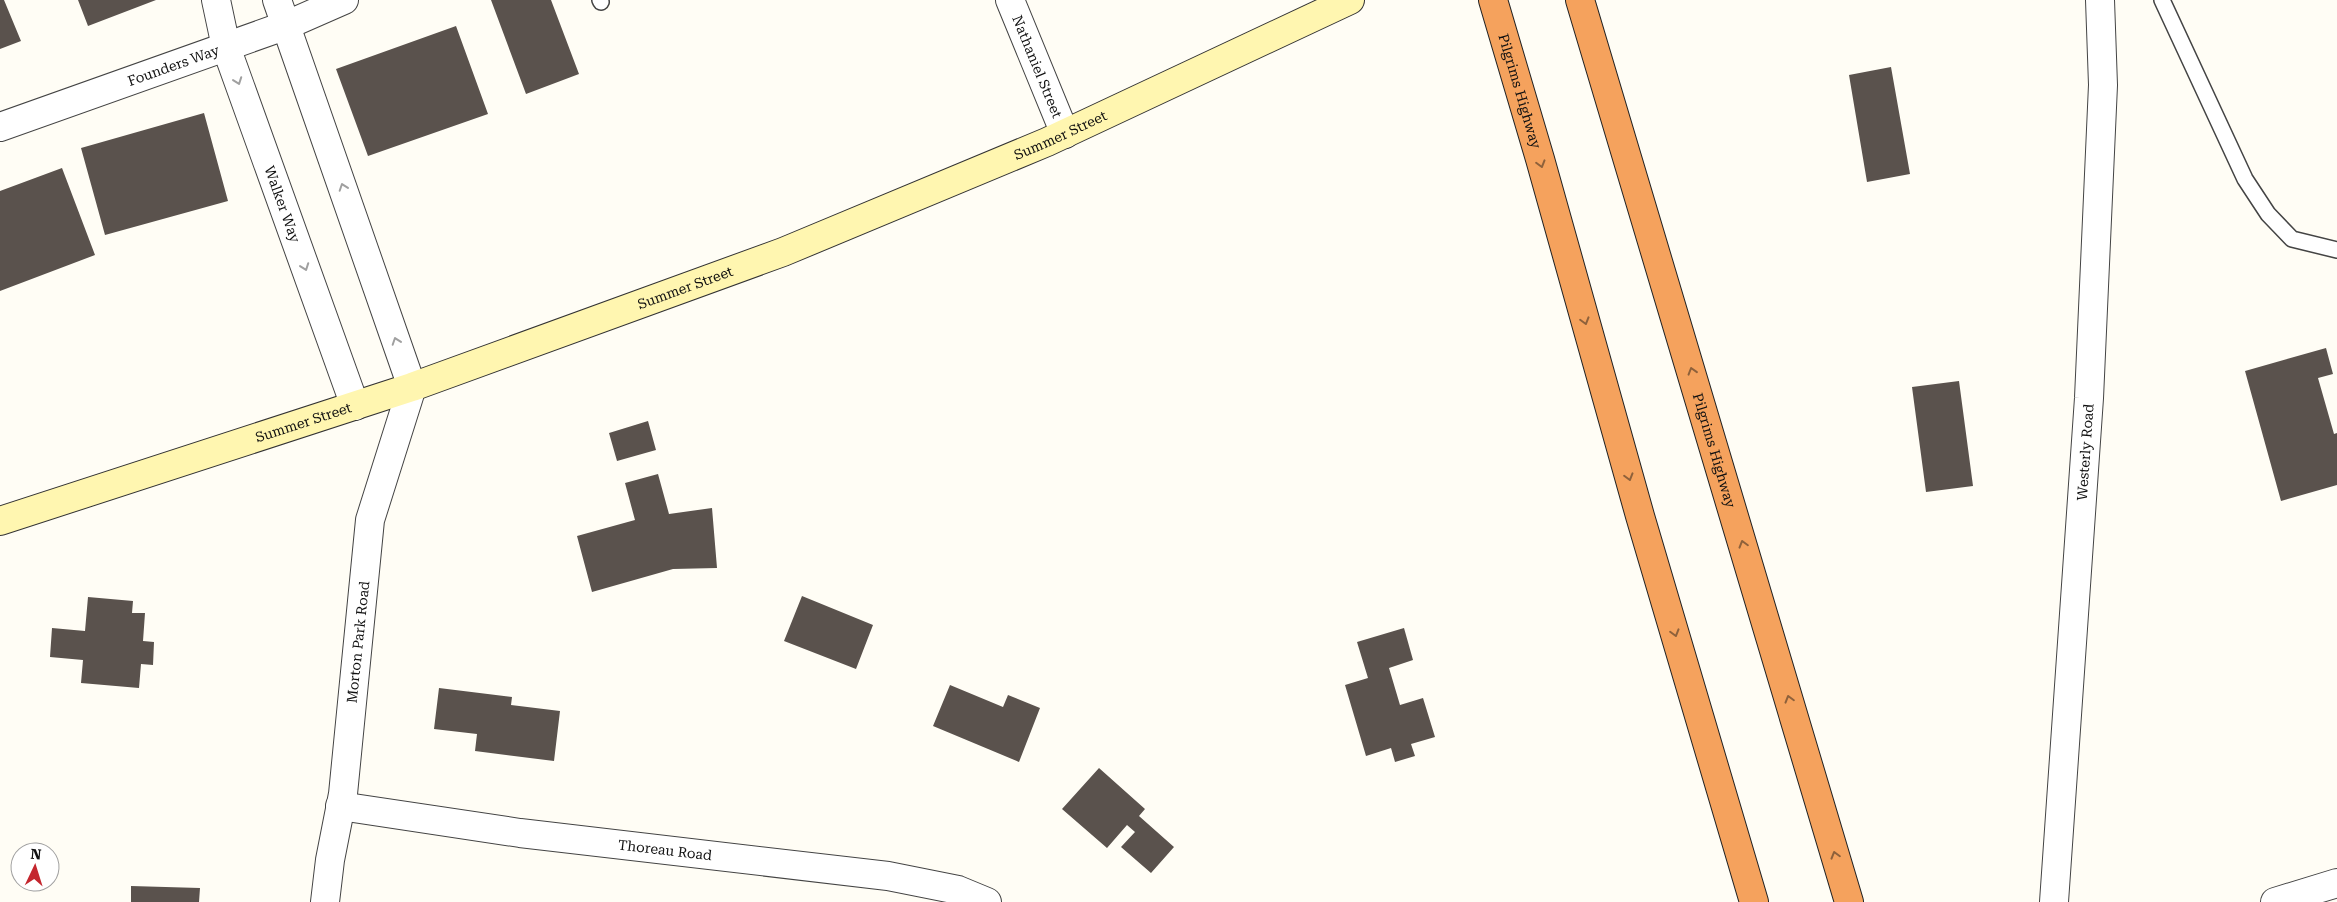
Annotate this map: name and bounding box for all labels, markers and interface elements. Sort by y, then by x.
street label: Nathaniel Street [1009,13,1066,120]
street label: Pilgrims Highway [1495,32,1545,151]
street label: Founders Way [125,42,222,89]
one-way arrow [232,76,242,84]
street label: Summer Street [1011,107,1109,163]
one-way arrow [1536,160,1546,168]
street label: Walker Way [261,164,304,245]
one-way arrow [339,183,349,192]
one-way arrow [299,262,309,270]
street label: Summer Street [635,263,735,312]
one-way arrow [1580,316,1590,324]
one-way arrow [392,337,402,345]
one-way arrow [1687,367,1697,376]
street label: Pilgrims Highway [1690,391,1739,510]
street label: Summer Street [253,399,353,445]
street label: Westerly Road [2074,403,2097,501]
one-way arrow [1624,473,1634,481]
one-way arrow [1739,540,1749,548]
street label: Morton Park Road [344,580,372,704]
one-way arrow [1669,628,1679,637]
one-way arrow [1785,696,1795,704]
street label: Thoreau Road [617,837,713,863]
north arrow [10,842,60,892]
text: N [30,846,42,862]
one-way arrow [1831,852,1841,860]

